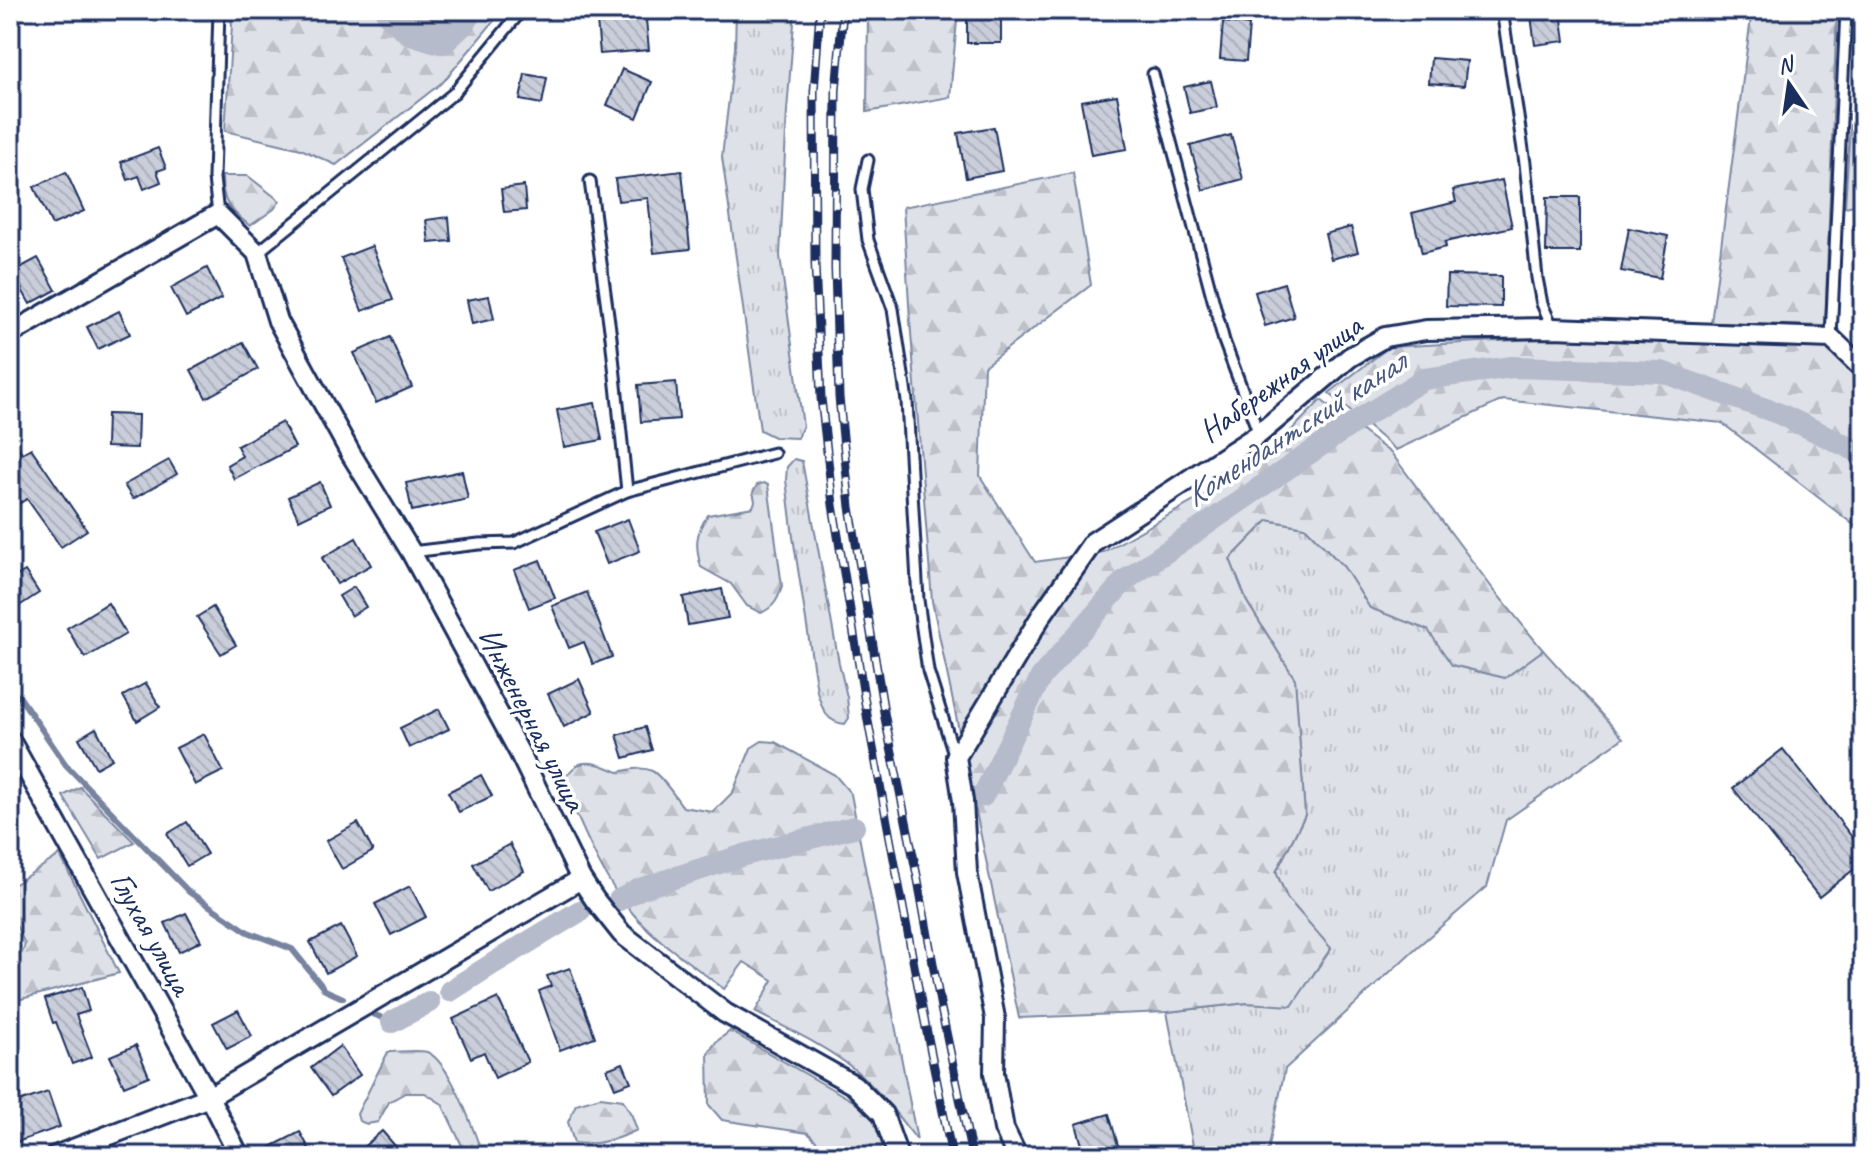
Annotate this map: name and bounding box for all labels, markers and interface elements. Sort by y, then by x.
north arrow [1749,44,1829,124]
text: N [1775,50,1798,81]
street label: Набережная улица [1191,304,1372,451]
water label: Комендантский канал [1175,338,1417,516]
street label: Инженерная улица [469,620,597,820]
street label: Глухая улица [101,864,204,1005]

